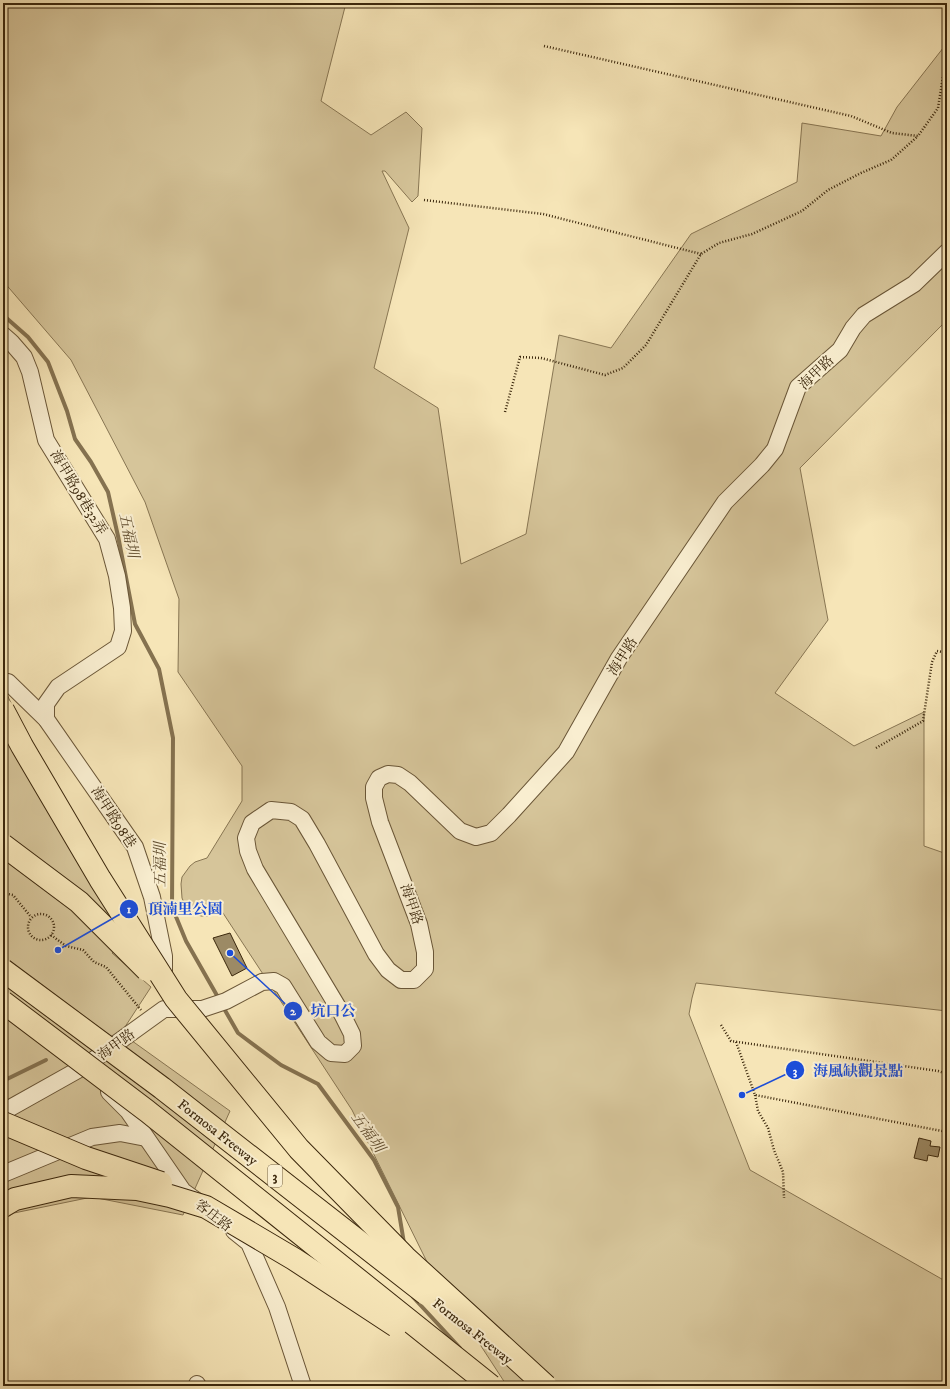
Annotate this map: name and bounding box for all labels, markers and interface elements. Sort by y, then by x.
street label: 海甲路 [795,352,838,394]
street label: 海甲路98巷32弄 [46,447,111,538]
water label: 五福圳 [115,511,143,562]
street label: 海甲路 [604,634,642,679]
street label: 海甲路98巷 [87,783,140,852]
water label: 五福圳 [151,840,170,888]
street label: 海甲路 [396,882,426,927]
callout: 頂湳里公園 [119,896,230,923]
text: 頂湳里公園 [147,900,223,919]
text: 1 [127,902,132,917]
callout: 坑口公 [283,997,364,1024]
text: 坑口公 [310,1002,356,1021]
text: 2 [290,1004,297,1019]
street label: 海甲路 [94,1025,139,1064]
callout: 海風缺觀景點 [785,1057,911,1084]
text: 海風缺觀景點 [813,1062,903,1081]
text: 3 [793,1064,798,1079]
street label: Formosa Freeway [174,1096,261,1170]
water label: 五福圳 [347,1109,390,1159]
road number: 3 [268,1165,282,1187]
street label: 客庄路 [191,1196,235,1236]
street label: Formosa Freeway [429,1295,516,1369]

